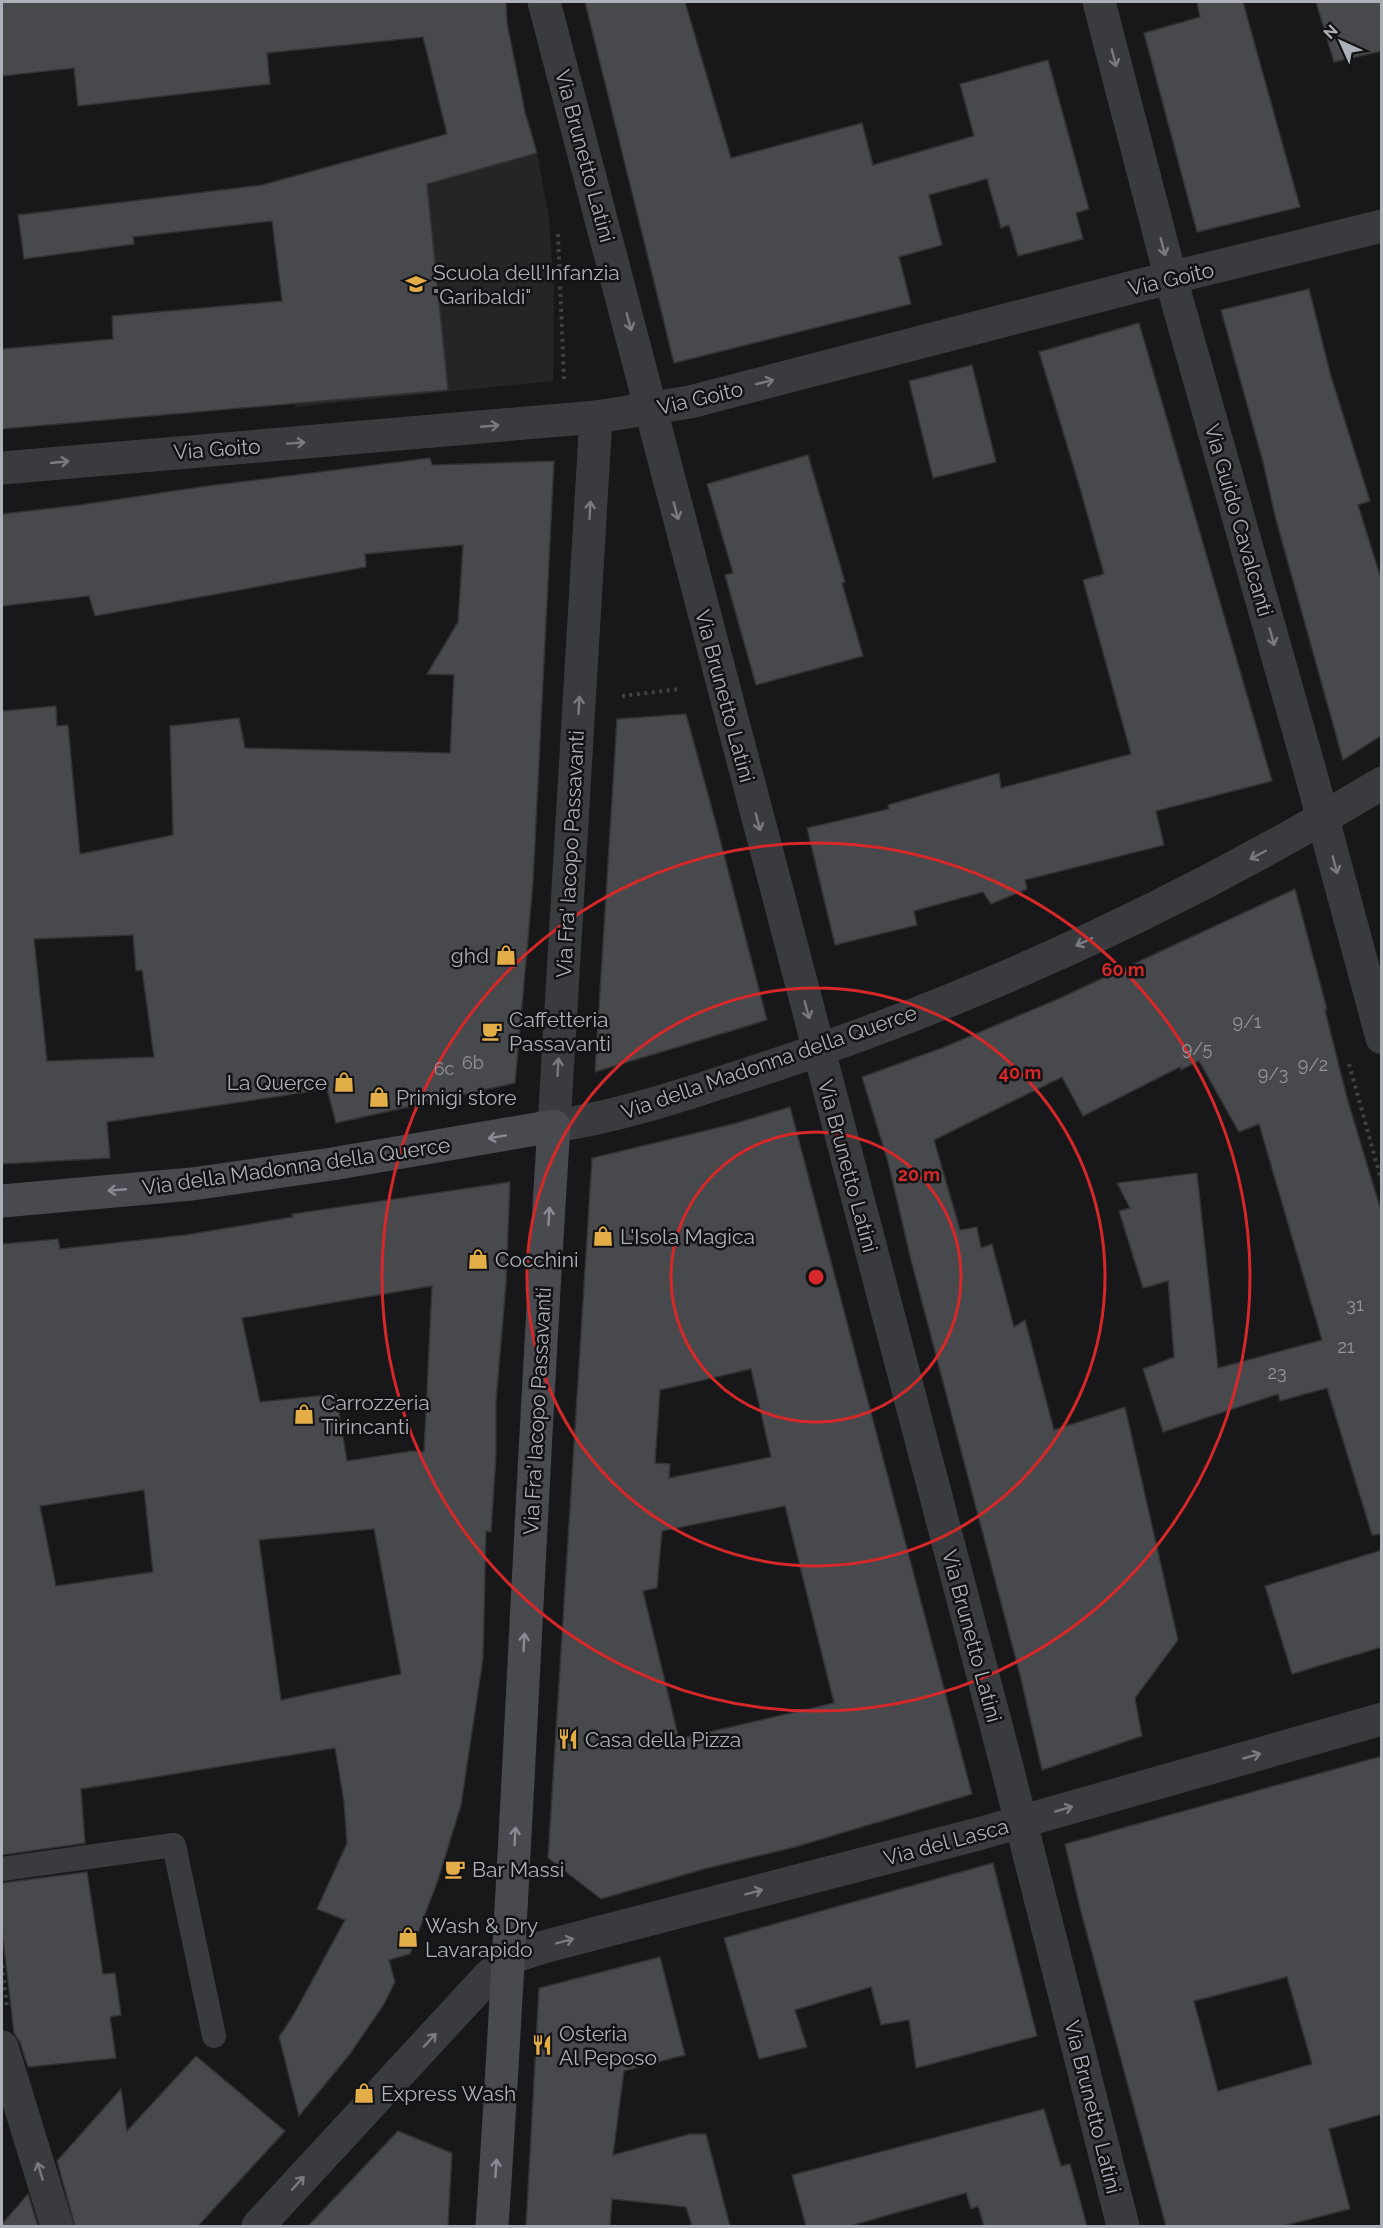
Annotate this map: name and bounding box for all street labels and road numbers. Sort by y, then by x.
street label: Via Brunetto Latini [550,67,620,245]
street label: Via Goito [1126,257,1216,301]
street label: Via Goito [655,376,745,420]
street label: Via Guido Cavalcanti [1200,421,1278,619]
street label: Via Goito [173,433,261,465]
street label: Via Brunetto Latini [690,607,760,785]
street label: Via Fra' Iacopo Passavanti [551,730,589,978]
street label: Via della Madonna della Querce [618,1000,920,1124]
street label: Via Brunetto Latini [813,1077,883,1255]
street label: Via della Madonna della Querce [140,1132,452,1200]
street label: Via Fra' Iacopo Passavanti [518,1287,556,1535]
street label: Via Brunetto Latini [937,1547,1007,1725]
street label: Via del Lasca [881,1813,1011,1871]
street label: Via Brunetto Latini [1059,2018,1127,2196]

